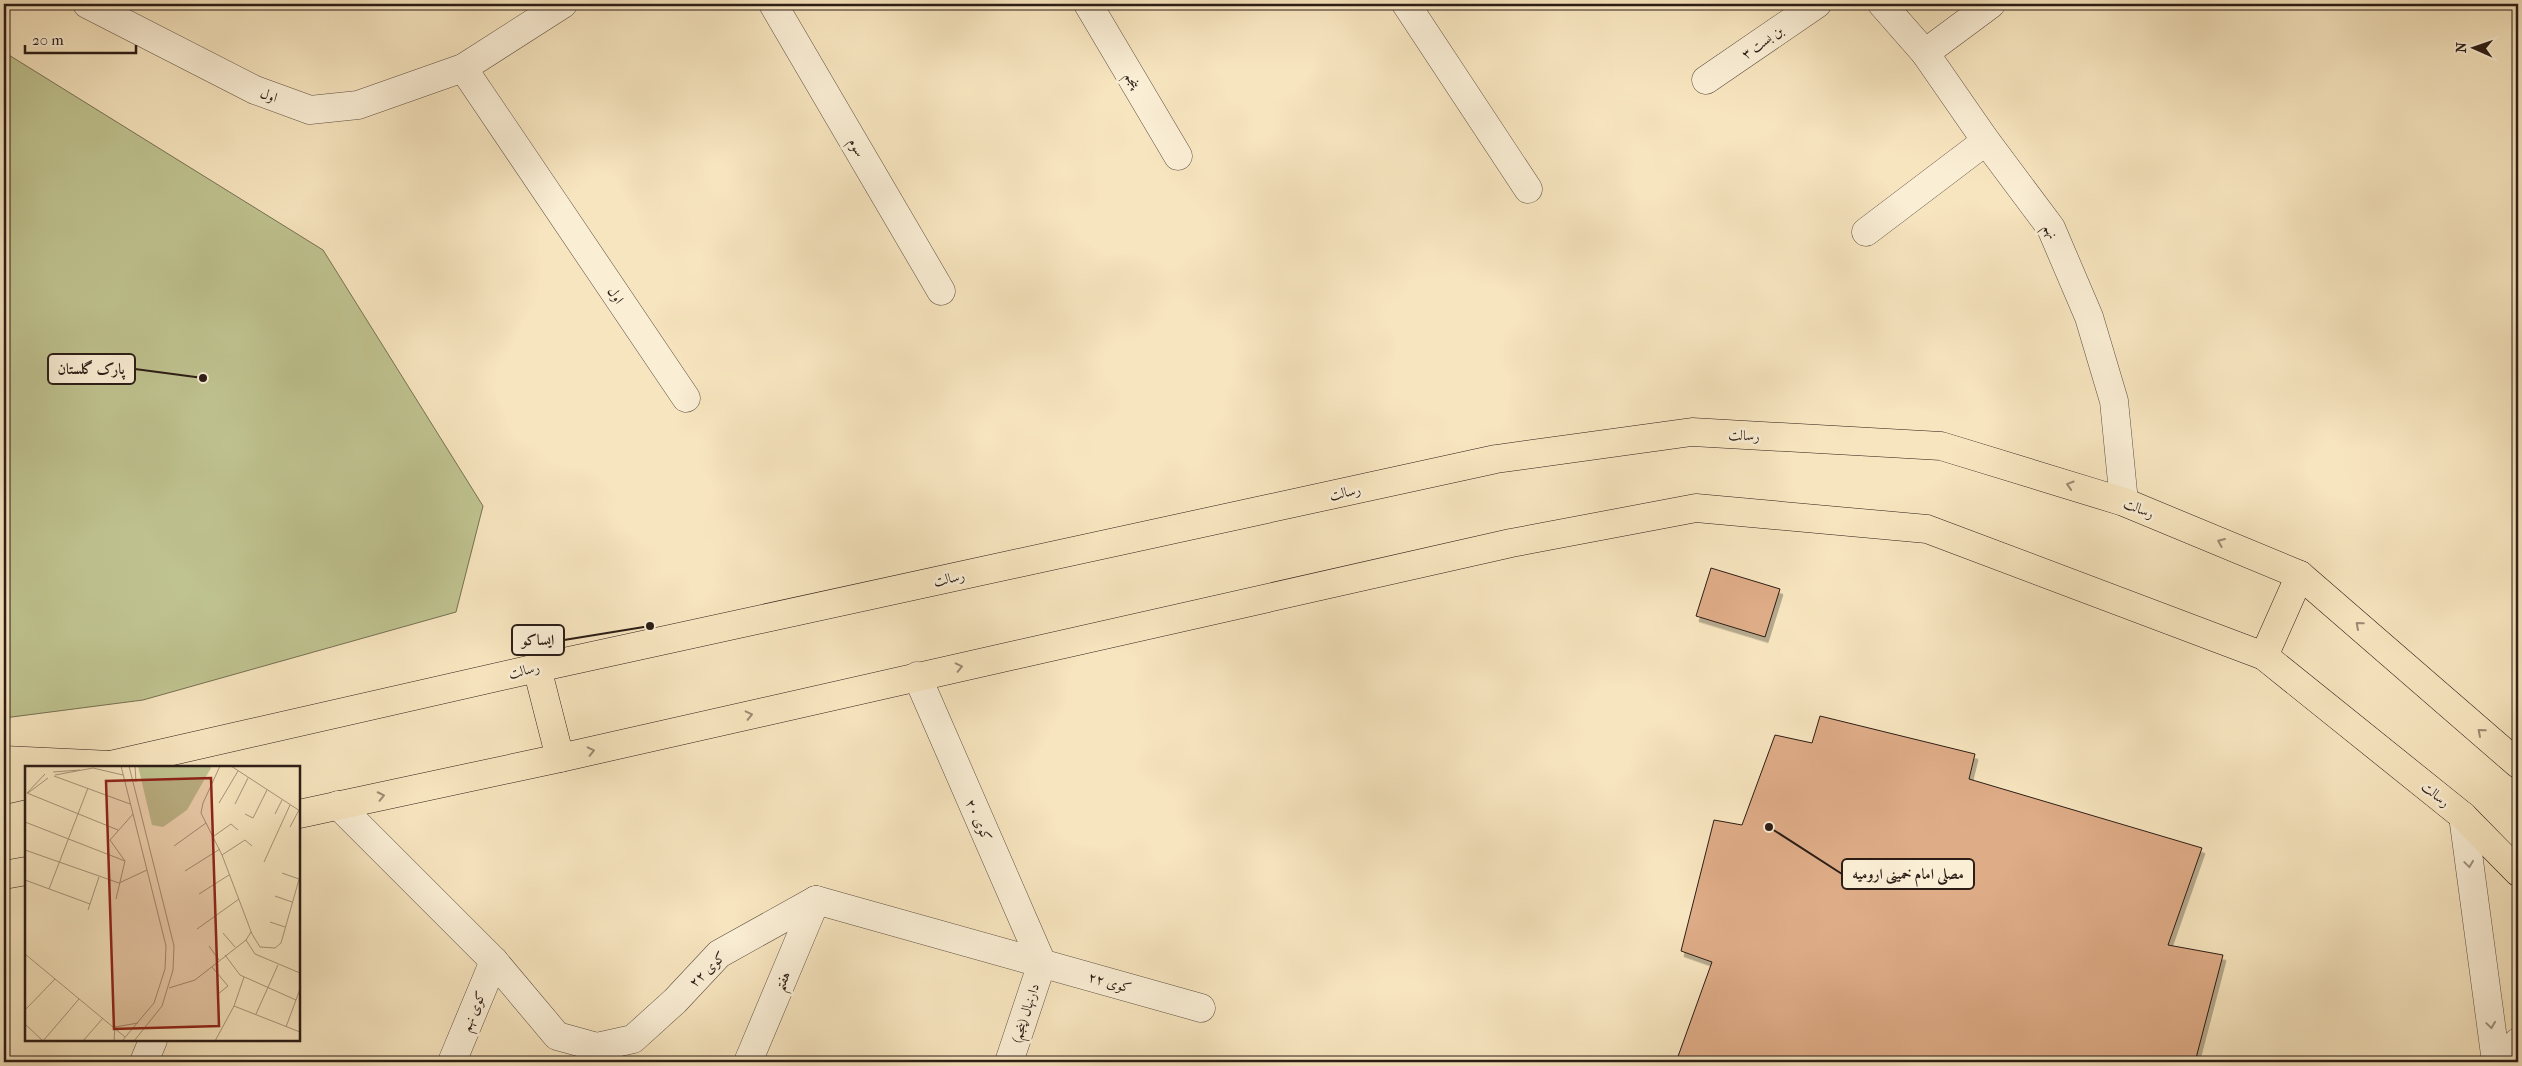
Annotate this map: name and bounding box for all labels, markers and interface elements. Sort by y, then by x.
scale bar [25,22,136,54]
street label: بن بست ۳ [1738,22,1787,63]
north arrow [2450,22,2500,72]
text: 20 m [32,31,64,49]
text: N [2453,42,2470,53]
street label: پنجم [1117,69,1145,96]
street label: اول [258,85,280,106]
street label: سوم [841,135,869,162]
street label: نهم [2035,221,2062,244]
street label: اول [604,283,627,307]
callout: پارک گلستان [48,354,135,384]
text: پارک گلستان [57,359,126,380]
street label: رسالت [1728,426,1760,445]
street label: رسالت [1328,481,1362,504]
one-way arrow [2066,481,2074,491]
street label: رسالت [2121,495,2157,522]
one-way arrow [2218,538,2226,548]
street label: رسالت [932,567,966,590]
one-way arrow [2355,622,2364,631]
callout: ایساکو [512,625,564,655]
text: ایساکو [520,631,554,649]
street label: رسالت [507,659,541,682]
one-way arrow [954,662,963,673]
one-way arrow [745,710,754,720]
one-way arrow [2478,729,2487,738]
one-way arrow [586,746,595,757]
inset map [25,766,300,1041]
street label: رسالت [2418,778,2453,811]
one-way arrow [376,791,385,802]
street label: کوی ۲۰ [962,797,995,844]
callout: مصلی امام خمینی ارومیه [1842,859,1974,889]
one-way arrow [2463,860,2474,868]
text: مصلی امام خمینی ارومیه [1852,865,1964,887]
street label: کوی ۲۲ [686,948,729,991]
street label: کوی ۲۲ [1086,968,1133,997]
street label: هفتم [771,969,799,995]
street label: دارنهال (پنجم) [1008,981,1048,1047]
street label: کوی نهم [457,988,494,1036]
one-way arrow [2485,1021,2496,1029]

